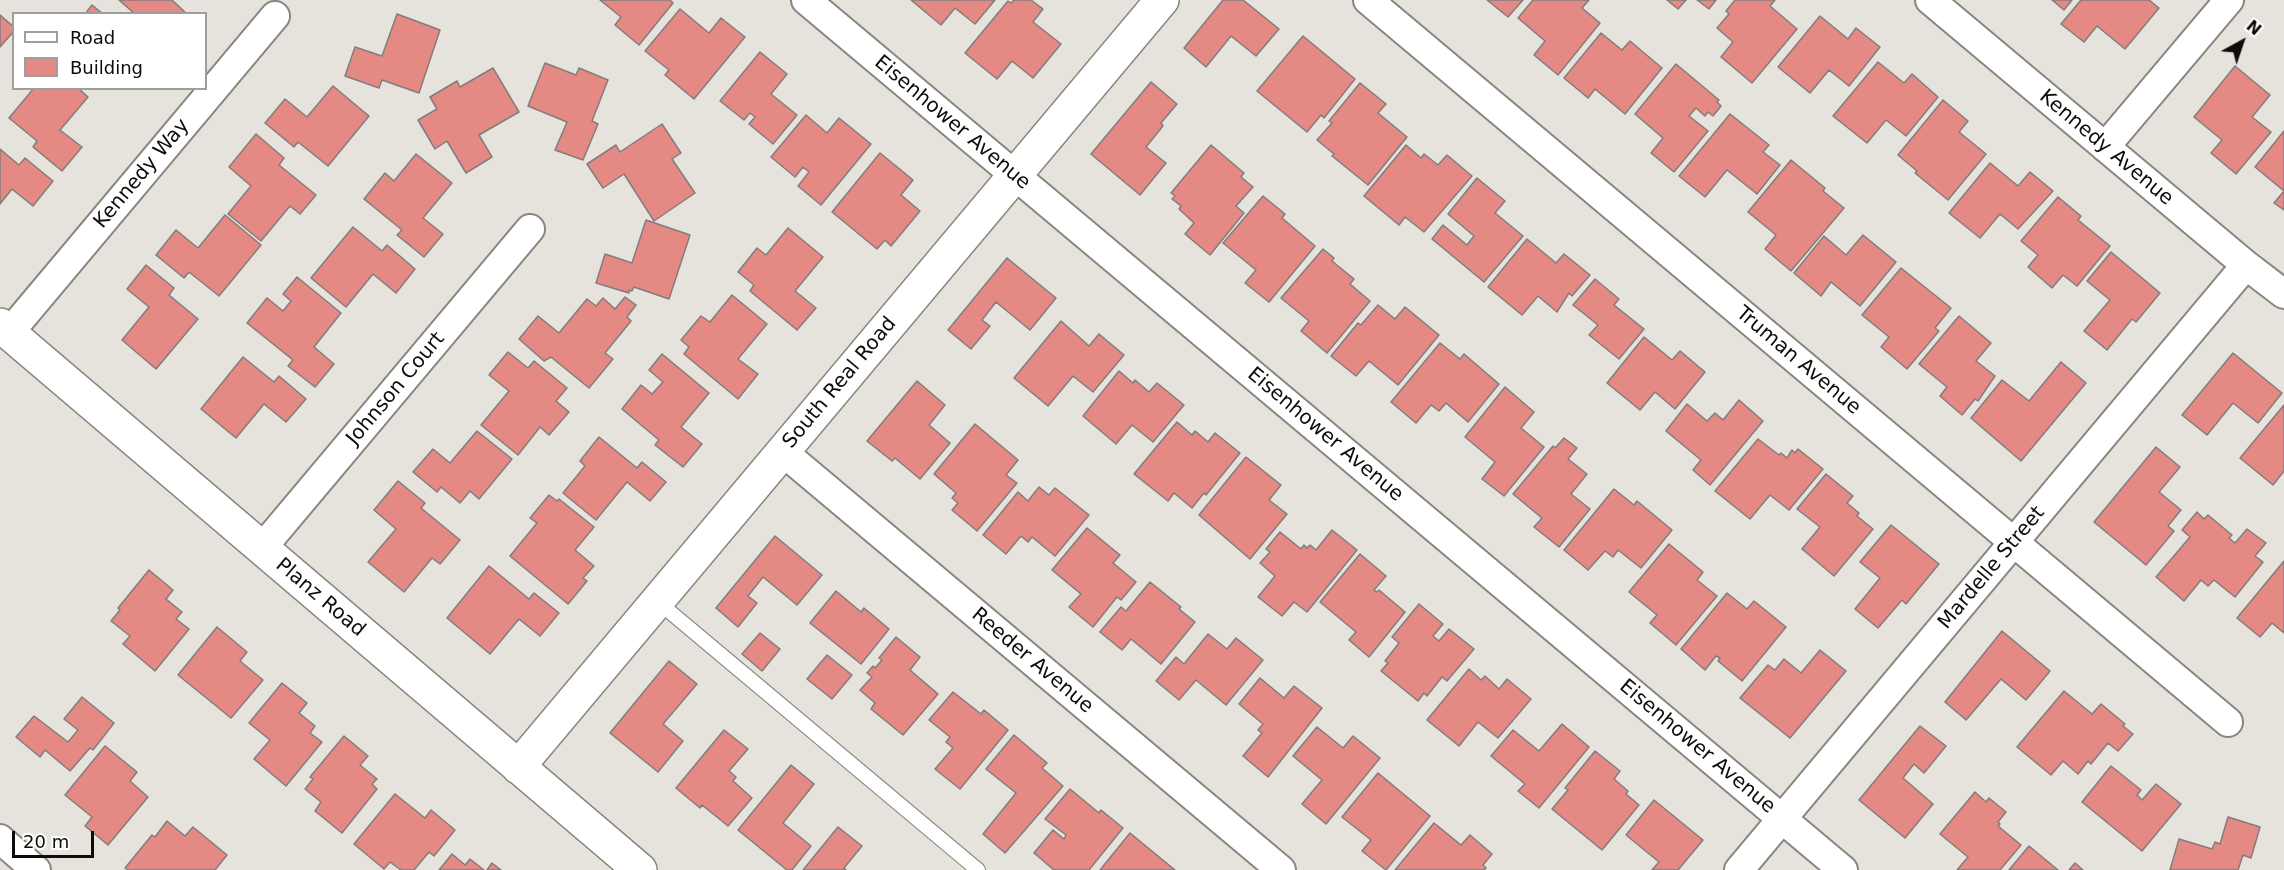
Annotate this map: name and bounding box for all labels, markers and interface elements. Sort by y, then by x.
legend [12,12,207,90]
north arrow [2212,12,2272,72]
text: N [2243,16,2265,39]
text: Road [70,27,115,48]
street label: Eisenhower Avenue [869,51,1035,195]
text: Building [70,57,143,78]
street label: Kennedy Avenue [2034,85,2178,211]
street label: Kennedy Way [89,114,195,234]
street label: Truman Avenue [1731,302,1865,420]
street label: South Real Road [778,312,902,454]
street label: Johnson Court [342,328,450,450]
street label: Eisenhower Avenue [1242,363,1408,507]
street label: Mardelle Street [1934,502,2050,634]
street label: Planz Road [270,554,370,642]
street label: Reeder Avenue [966,603,1098,719]
street label: Eisenhower Avenue [1614,675,1780,819]
scale bar [15,819,98,857]
text: 20 m [23,831,69,852]

